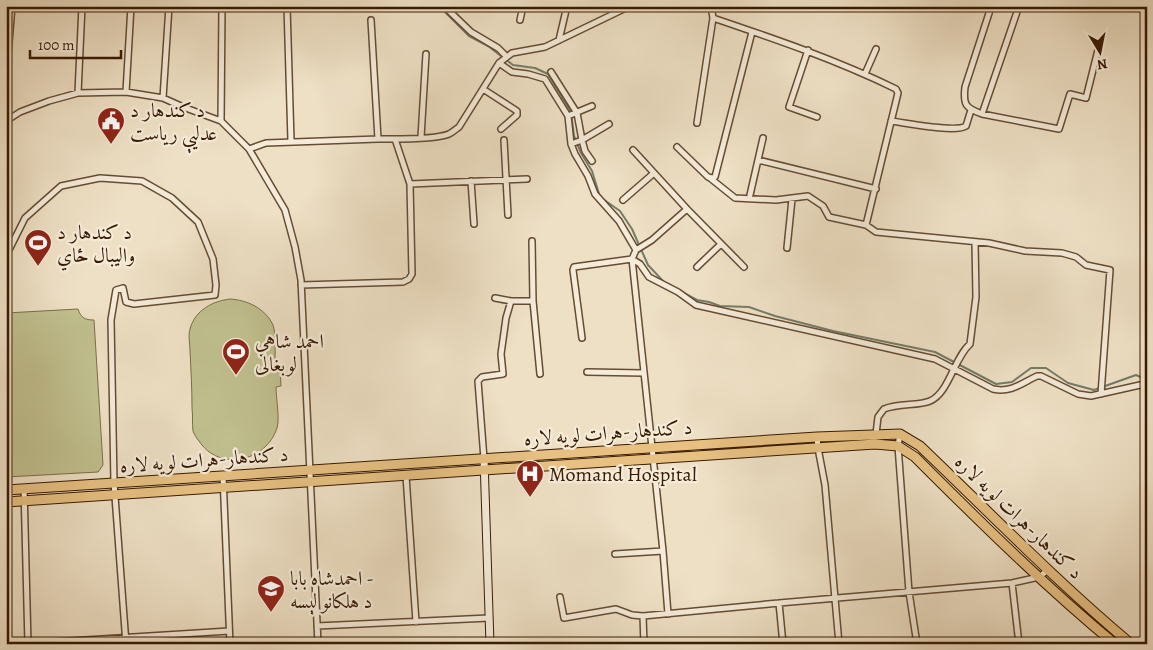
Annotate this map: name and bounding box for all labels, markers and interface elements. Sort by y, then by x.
scale bar [30,28,121,60]
north arrow [1076,28,1126,78]
text: 100 m [38,35,75,55]
text: N [1095,54,1109,75]
place label: د کندهار د عدلیې رياست [130,97,217,154]
public building icon: د کندهار د عدلیې رياست [96,106,126,145]
place label: د کندهار د واليبال ځاي [57,219,135,271]
sports icon: د کندهار د واليبال ځاي [23,228,53,267]
place label: احمد شاهي لوبغالی [255,328,324,378]
sports icon: احمد شاهي لوبغالی [221,337,251,376]
street label: د کندهار-هرات لويه لاره [523,414,693,452]
street label: د کندهار-هرات لويه لاره [119,441,289,479]
street label: د کندهار-هرات لويه لاره [949,449,1089,585]
hospital icon: Momand Hospital [515,459,545,498]
place label: Momand Hospital [549,461,697,488]
place label: احمدشاه بابا - د هلکانو لېسه [290,565,374,615]
school or university icon: احمدشاه بابا - د هلکانو لېسه [256,574,286,613]

